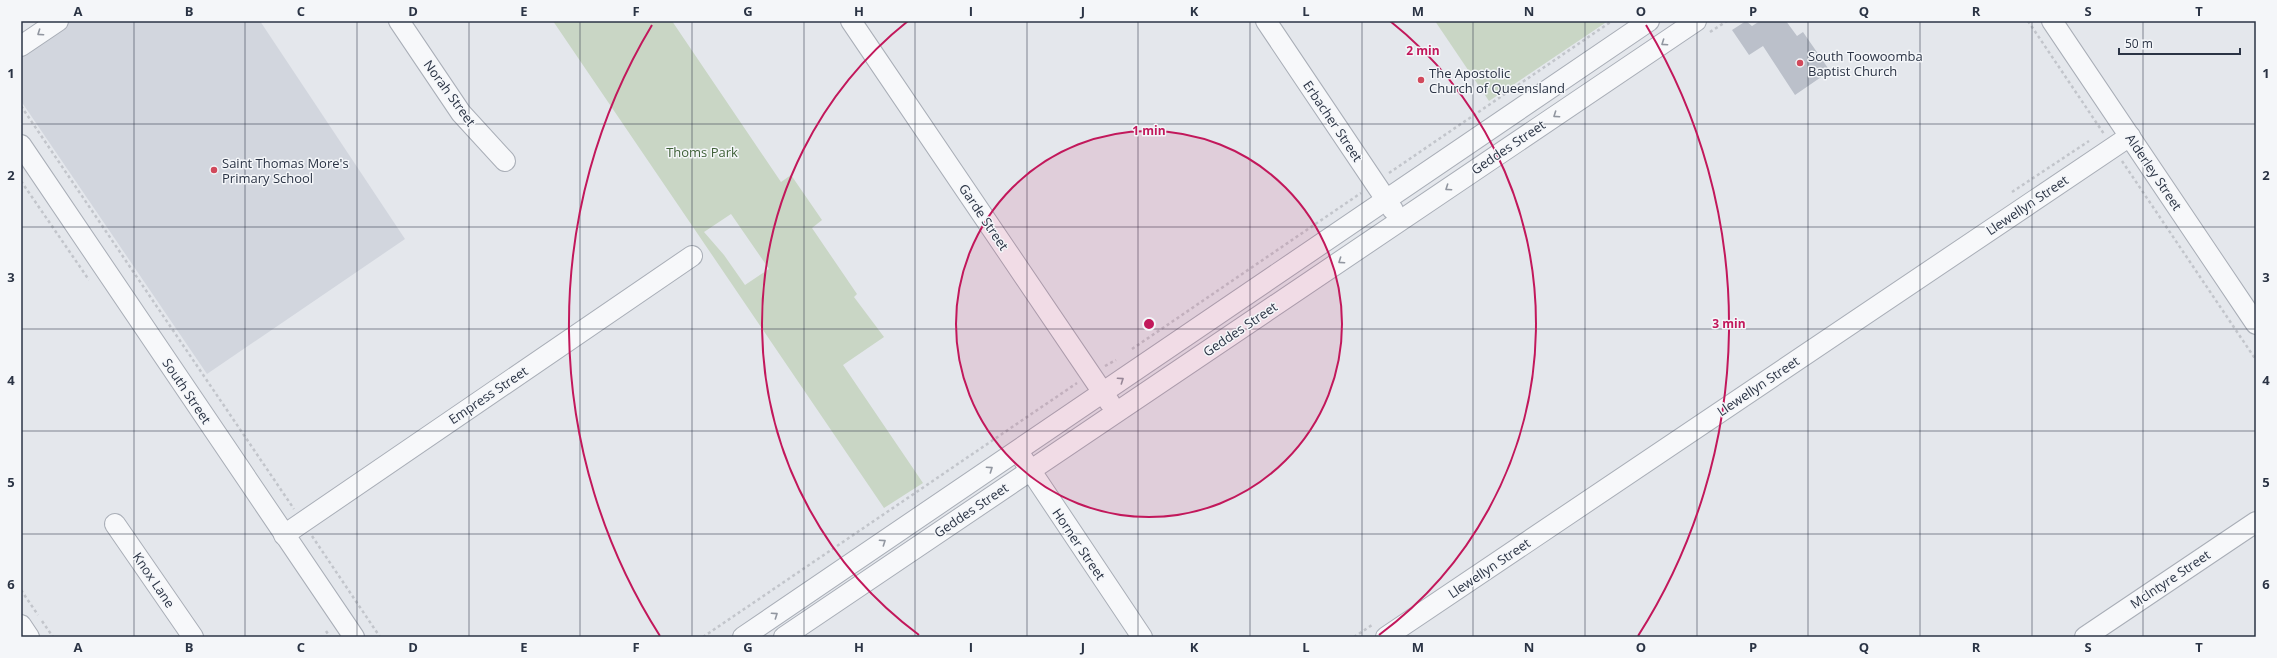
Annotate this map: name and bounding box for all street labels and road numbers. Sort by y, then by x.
street label: Norah Street [420,56,480,130]
street label: Erbacher Street [1299,77,1367,165]
street label: Geddes Street [1467,115,1549,178]
street label: Alderley Street [2122,130,2187,214]
street label: Llewellyn Street [1982,171,2072,239]
street label: Garde Street [955,180,1013,254]
street label: Geddes Street [1199,297,1281,360]
street label: Llewellyn Street [1713,352,1803,420]
street label: South Street [159,355,216,428]
street label: Empress Street [445,362,531,428]
street label: Geddes Street [930,478,1012,541]
street label: Horner Street [1048,505,1110,584]
street label: Llewellyn Street [1444,534,1534,602]
street label: McIntyre Street [2126,545,2214,612]
street label: Knox Lane [129,549,179,611]

